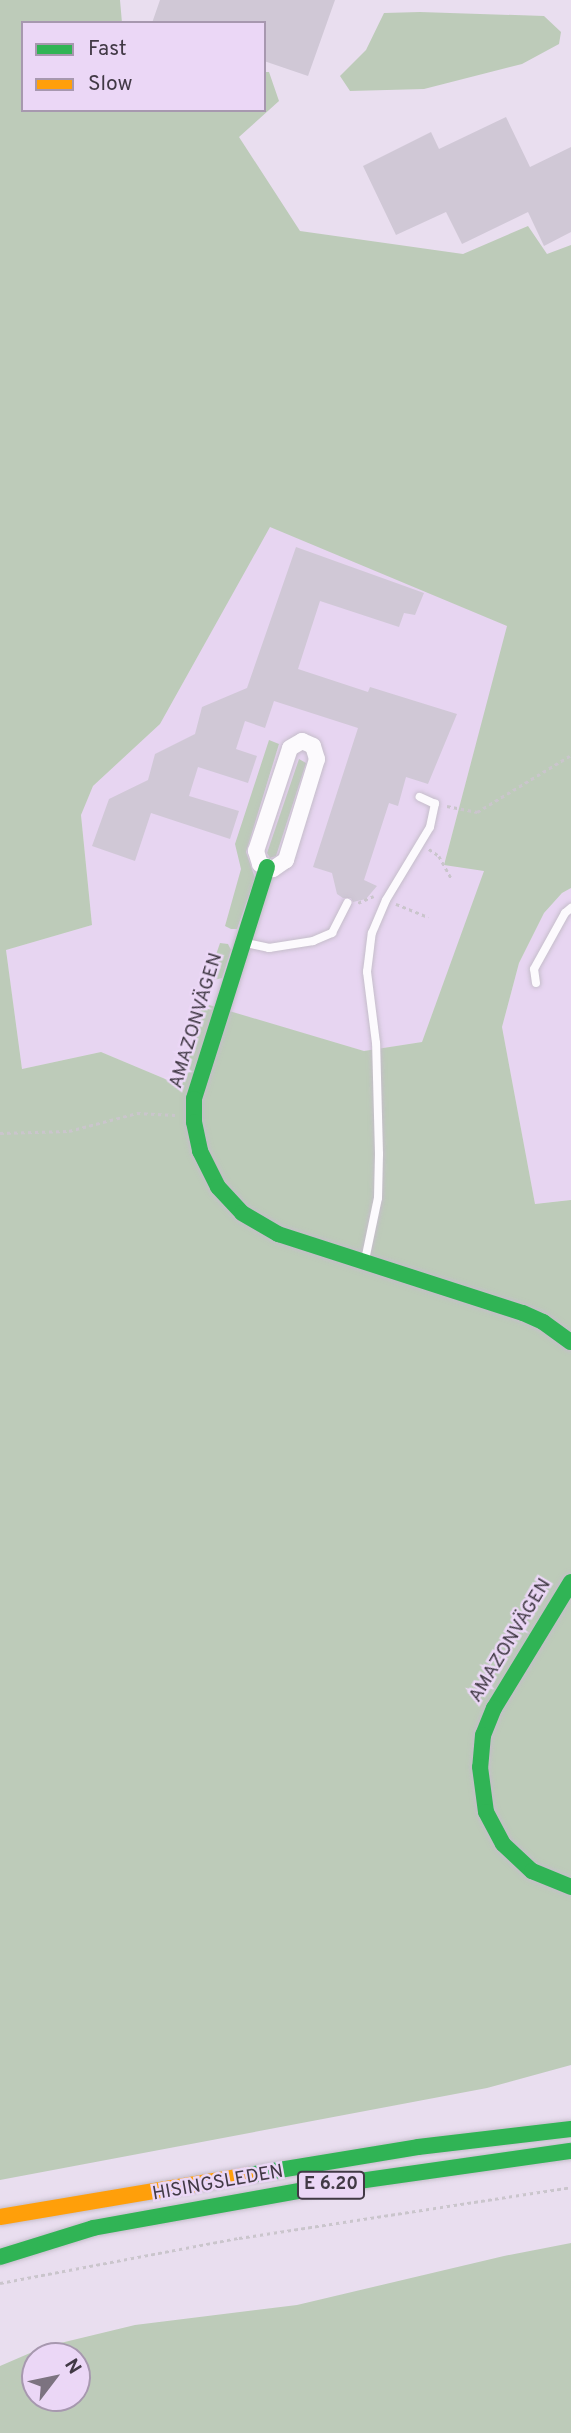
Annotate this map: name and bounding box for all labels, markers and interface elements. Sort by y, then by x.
legend [21,21,266,112]
text: Fast [88,36,127,63]
text: Slow [88,71,133,98]
street label: AMAZONVÄGEN [166,951,228,1091]
street label: AMAZONVÄGEN [465,1575,557,1707]
street label: HISINGSLEDEN [151,2161,285,2207]
road number: E 6.20 [296,2171,366,2200]
north arrow [21,2342,91,2412]
text: N [58,2355,86,2379]

